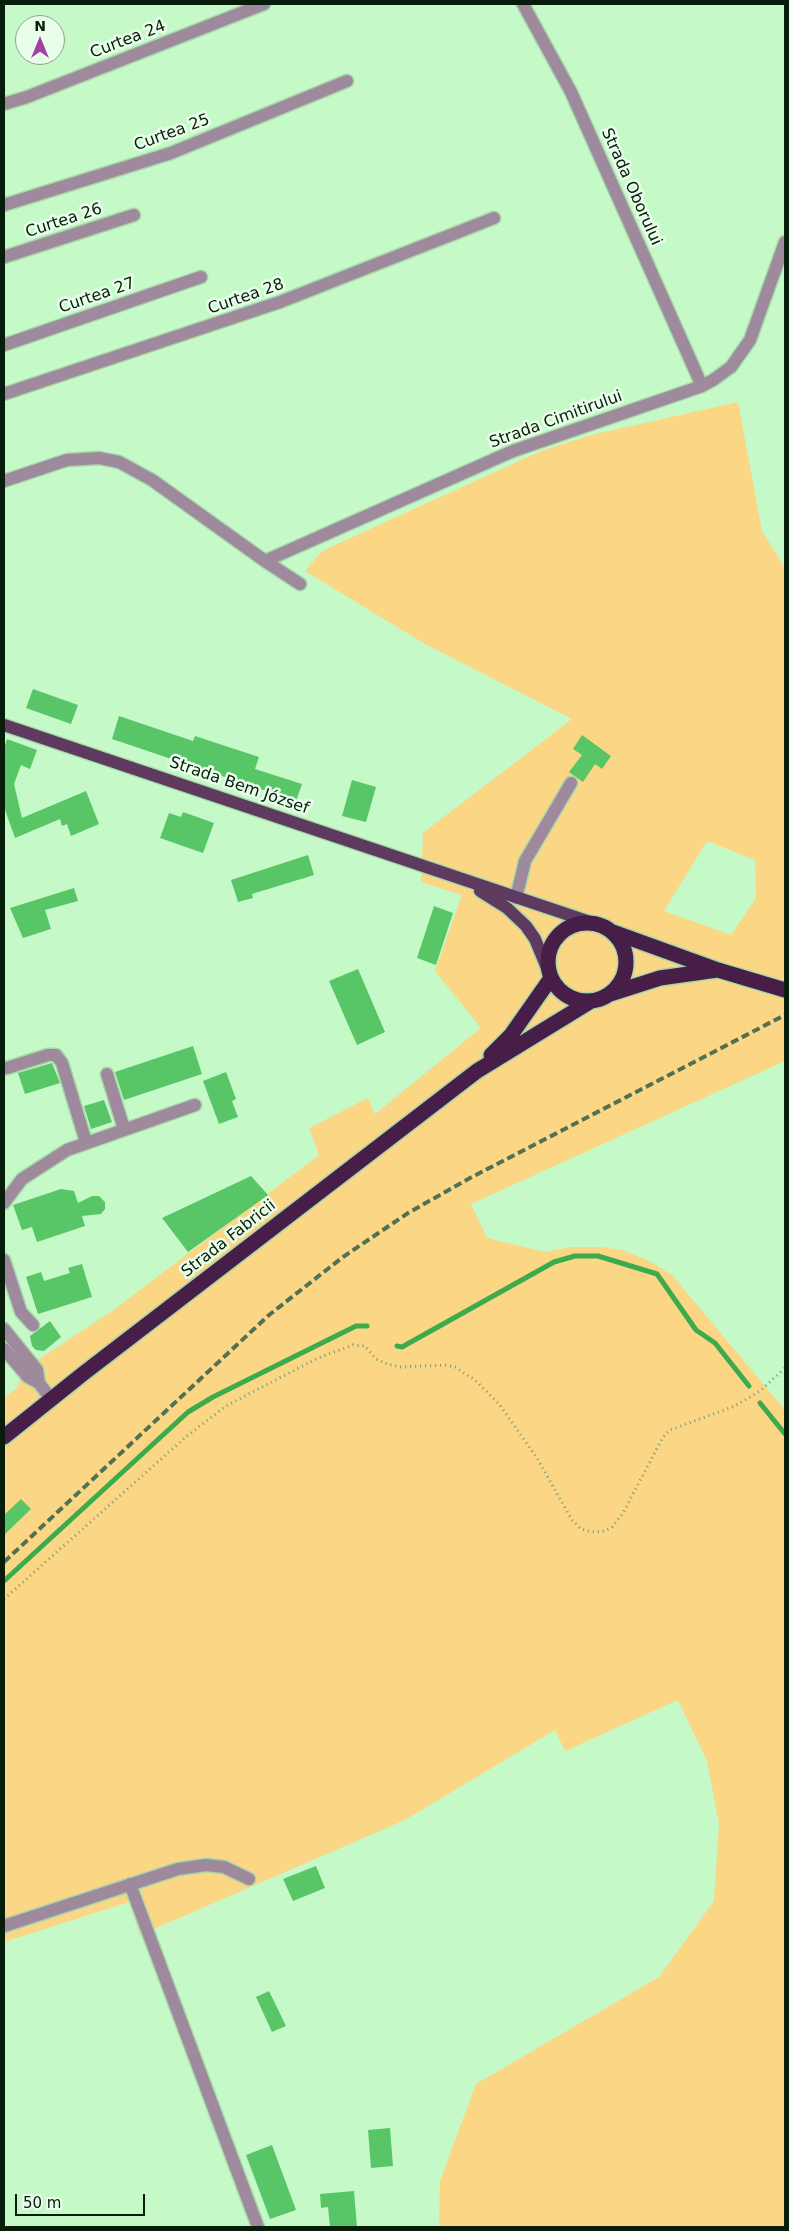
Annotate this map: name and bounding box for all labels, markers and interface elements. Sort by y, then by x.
north arrow [15,15,65,65]
street label: Curtea 24 [88,17,168,63]
text: N [34,18,46,34]
street label: Curtea 25 [131,110,213,156]
street label: Strada Oborului [597,125,665,249]
street label: Curtea 26 [23,200,105,242]
street label: Curtea 27 [56,274,138,318]
street label: Curtea 28 [205,275,287,319]
street label: Strada Cimitirului [487,387,625,453]
street label: Strada Bem József [167,753,311,819]
street label: Strada Fabricii [178,1196,280,1282]
scale bar [18,2184,148,2216]
text: 50 m [23,2194,61,2212]

